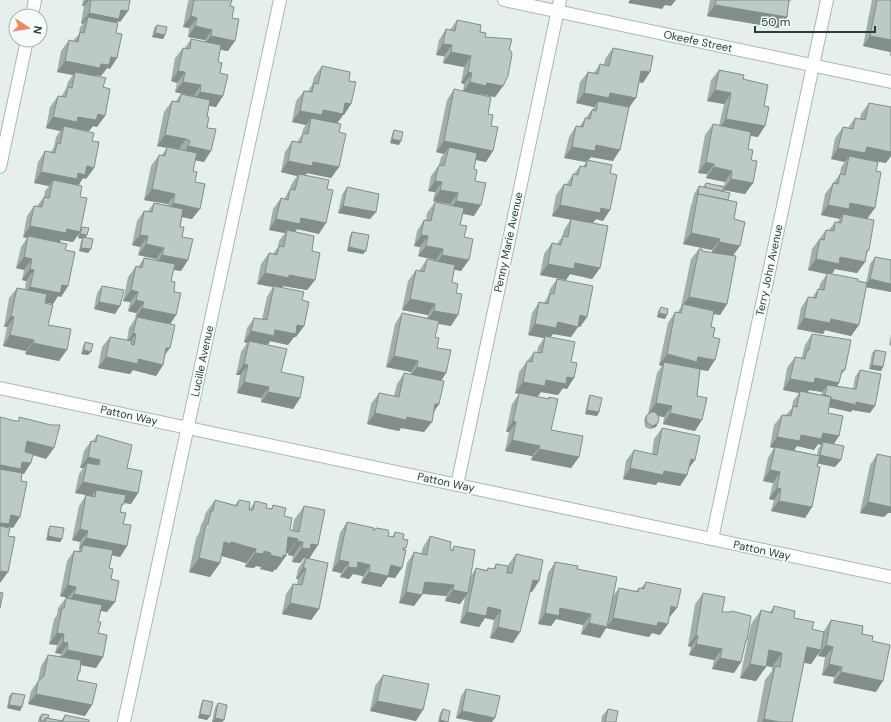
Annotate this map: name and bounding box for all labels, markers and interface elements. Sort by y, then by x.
north arrow [8,8,48,48]
scale bar [755,8,875,34]
text: 50 m [761,14,790,30]
text: N [30,25,45,35]
street label: Okeefe Street [662,27,734,55]
street label: Penny Marie Avenue [491,191,525,293]
street label: Terry John Avenue [752,223,786,317]
street label: Lucille Avenue [188,324,216,398]
street label: Patton Way [99,402,159,428]
street label: Patton Way [416,469,476,495]
street label: Patton Way [732,537,792,563]

